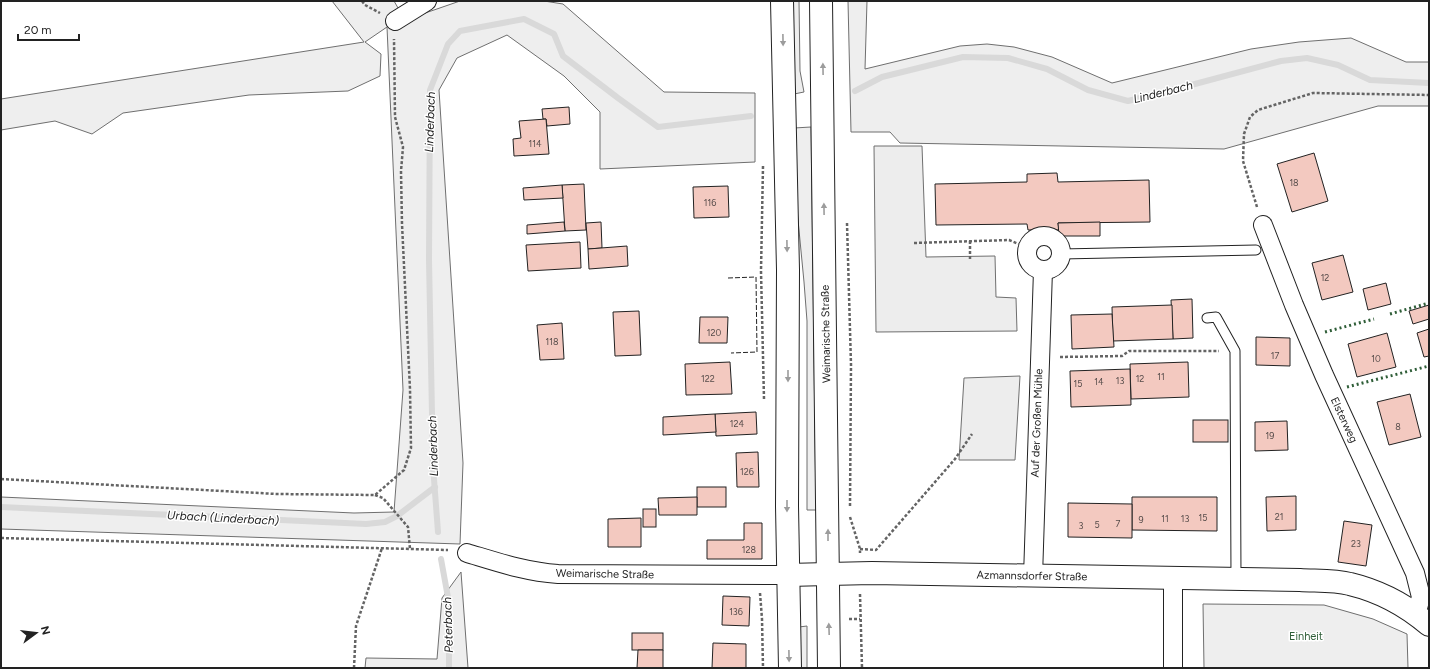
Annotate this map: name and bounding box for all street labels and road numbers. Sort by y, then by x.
street label: Weimarische Straße [819,285,833,383]
street label: Auf der Großen Mühle [1029,368,1045,478]
street label: Elsterweg [1328,395,1360,445]
street label: Weimarische Straße [556,567,654,581]
street label: Azmannsdorfer Straße [977,569,1087,583]

